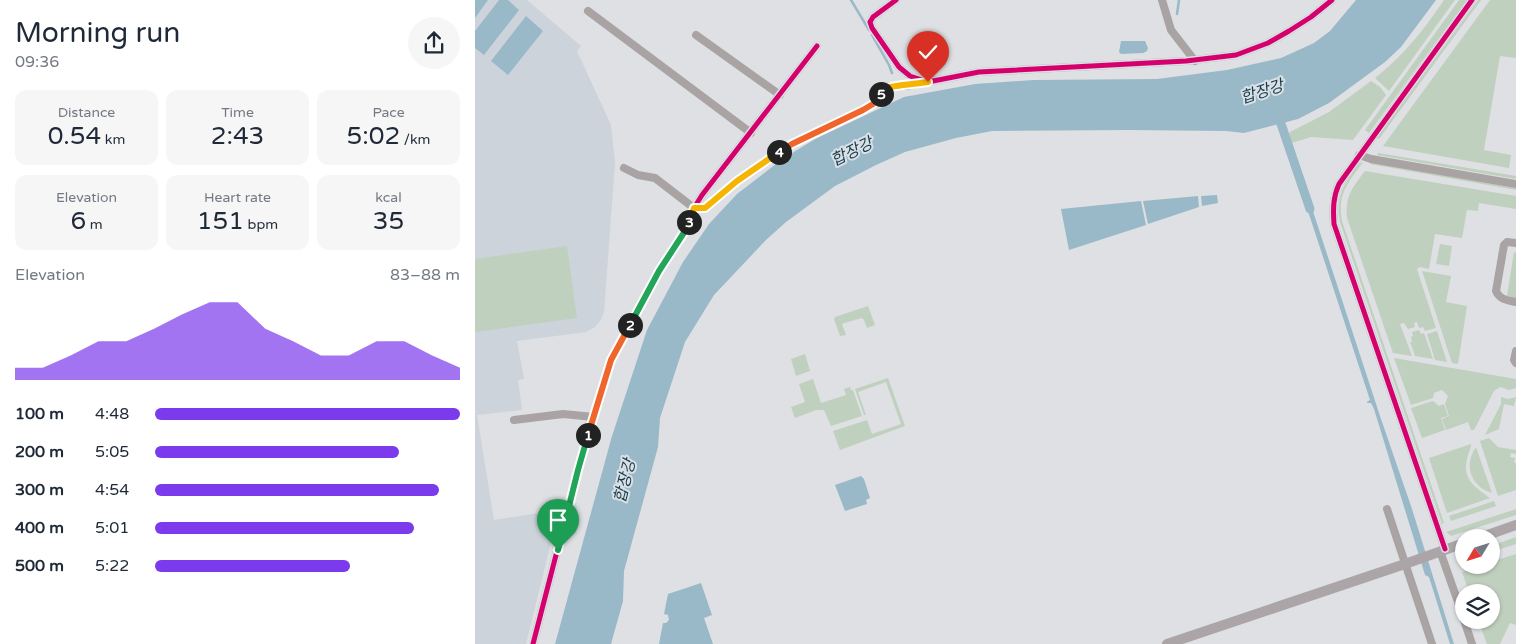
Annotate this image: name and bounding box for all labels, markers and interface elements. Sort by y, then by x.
text: Morning run [15,16,180,50]
button: share [408,17,460,69]
pin [907,31,949,82]
icon: check [914,38,942,66]
text: 09:36 [15,52,59,72]
water label: 합장강 [1238,75,1288,108]
pin: 5 [869,82,893,106]
text: 5 [877,86,886,103]
text: Distance [58,104,115,121]
text: Time [221,104,254,121]
text: Pace [372,104,405,121]
text: 0.54 [48,121,101,151]
text: 2:43 [211,121,264,151]
text: 5:02 [347,121,400,151]
text: km [101,131,125,148]
text: /km [400,131,430,148]
water label: 합장강 [828,132,878,171]
pin: 4 [767,140,791,164]
text: 4 [775,144,784,161]
text: Elevation [56,189,117,206]
text: Heart rate [204,189,271,206]
text: kcal [375,189,402,206]
text: 6 [70,206,86,236]
text: 151 [197,206,244,236]
text: 35 [373,206,404,236]
pin: 3 [677,210,701,234]
text: 3 [685,214,694,231]
text: m [86,216,103,233]
text: bpm [244,216,278,233]
text: Elevation [15,265,85,285]
text: 83–88 m [390,265,460,285]
pin: 2 [617,312,643,338]
text: 2 [626,317,635,334]
text: 100 m [15,404,64,424]
text: 4:48 [95,404,129,424]
pin: 1 [575,422,601,448]
text: 1 [584,427,593,444]
text: 200 m [15,442,64,462]
text: 5:05 [95,442,129,462]
water label: 합장강 [610,455,641,505]
text: 300 m [15,480,64,500]
text: 4:54 [95,480,129,500]
pin [537,499,579,550]
icon: arrive [544,506,572,534]
text: 400 m [15,518,64,538]
text: 5:01 [95,518,129,538]
north arrow [1455,529,1500,574]
map controls [1455,529,1500,629]
text: 500 m [15,556,64,576]
text: 5:22 [95,556,129,576]
button: layers [1455,584,1500,629]

